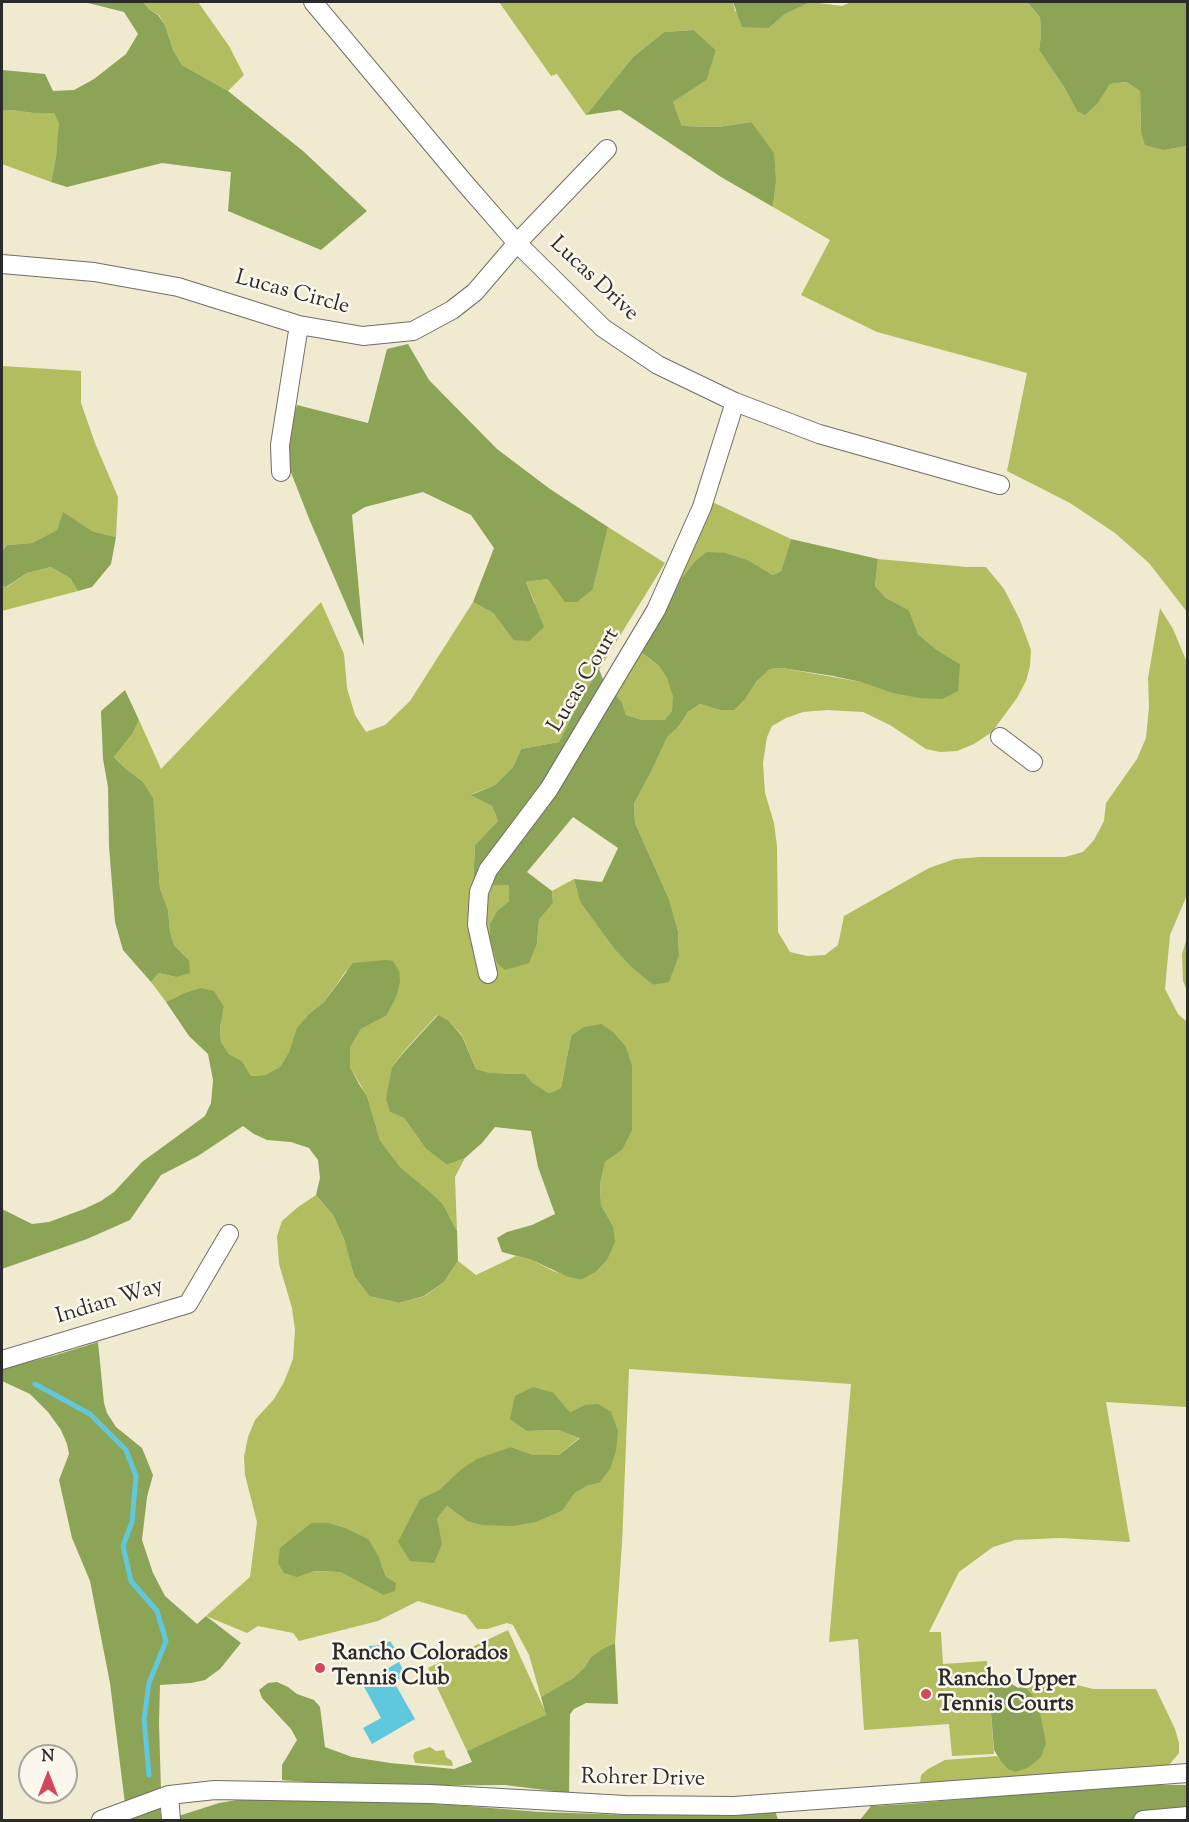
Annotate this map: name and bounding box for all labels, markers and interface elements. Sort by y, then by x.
street label: Lucas Drive [543,232,643,328]
street label: Lucas Circle [232,266,352,322]
street label: Lucas Court [544,624,626,738]
street label: Indian Way [53,1274,167,1332]
place label: Rancho Colorados Tennis Club [332,1642,508,1694]
marker: Rancho Colorados Tennis Club [313,1661,327,1675]
place label: Rancho Upper Tennis Courts [938,1668,1077,1720]
marker: Rancho Upper Tennis Courts [919,1687,933,1701]
north arrow [18,1744,78,1804]
text: N [42,1746,54,1769]
street label: Rohrer Drive [581,1766,705,1794]

